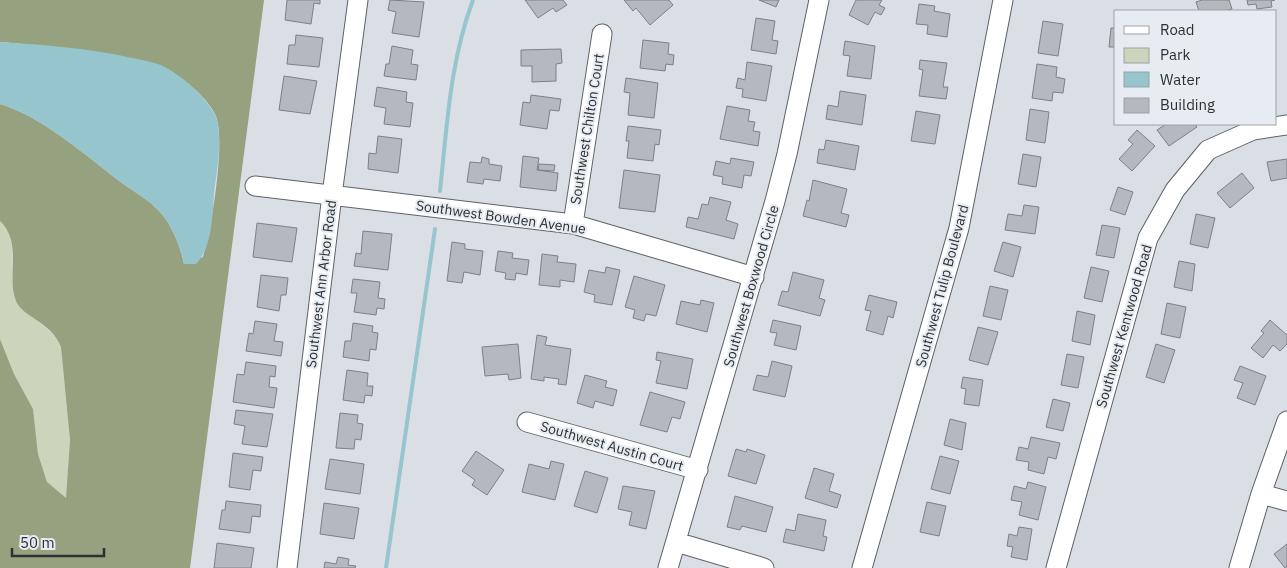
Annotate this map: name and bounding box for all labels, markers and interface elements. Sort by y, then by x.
legend [1114,10,1277,125]
text: Road [1160,20,1195,39]
text: Park [1160,45,1190,64]
street label: Southwest Chilton Court [566,52,608,206]
text: Water [1160,70,1201,89]
text: Building [1160,95,1215,114]
street label: Southwest Bowden Avenue [415,196,587,238]
street label: Southwest Ann Arbor Road [302,199,340,369]
street label: Southwest Boxwood Circle [719,203,783,369]
street label: Southwest Tulip Boulevard [912,203,972,369]
street label: Southwest Kentwood Road [1092,242,1156,410]
street label: Southwest Austin Court [538,417,686,475]
scale bar [12,526,105,558]
text: 50 m [20,533,55,552]

